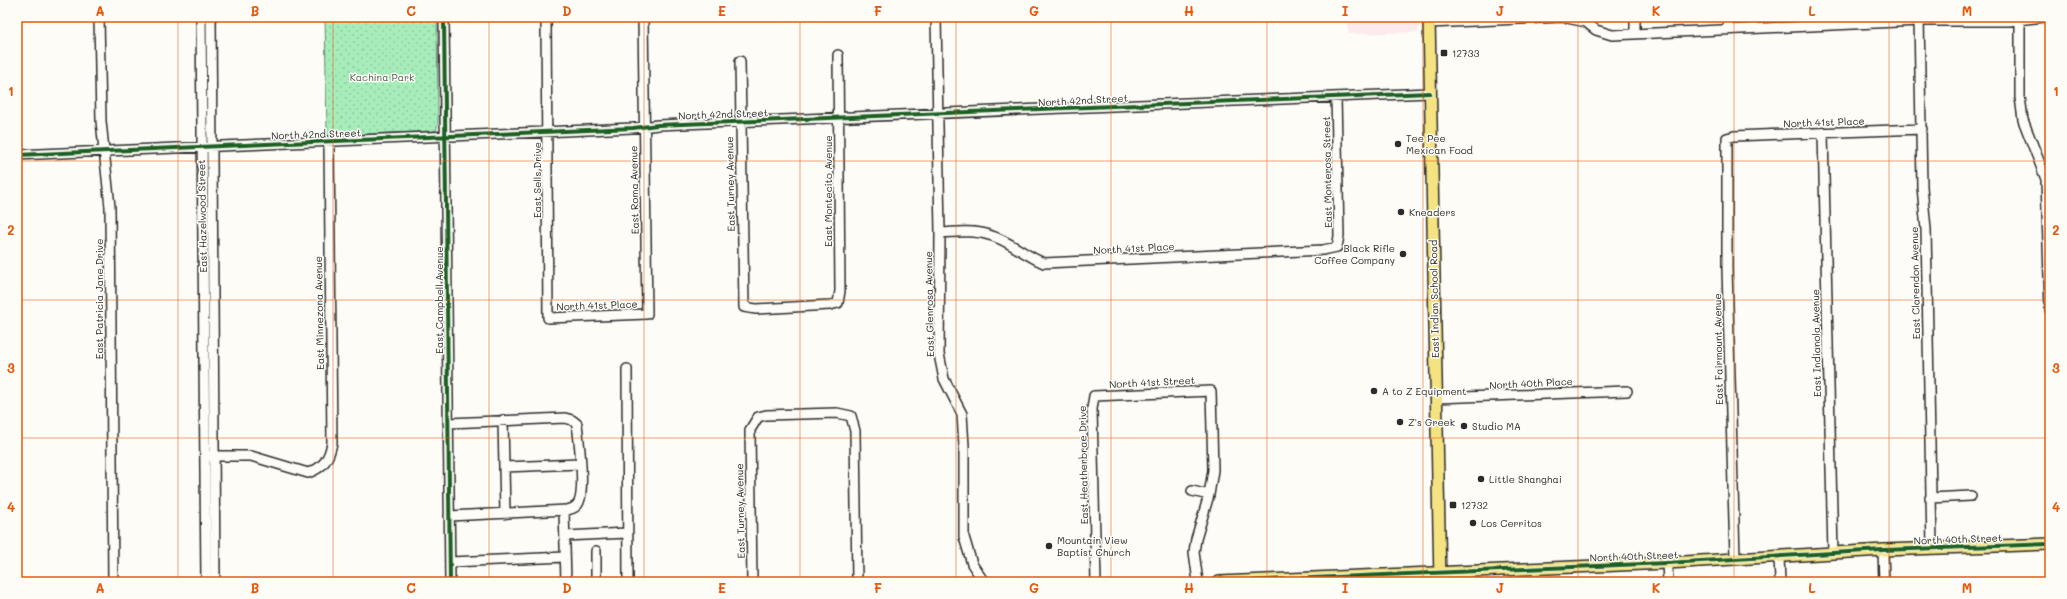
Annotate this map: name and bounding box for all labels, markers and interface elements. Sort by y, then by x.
text: A [95,2,105,19]
text: B [251,2,260,19]
text: C [406,2,416,19]
text: D [562,2,572,19]
text: E [718,2,726,19]
text: F [874,2,882,19]
text: G [1029,2,1039,19]
text: H [1184,2,1194,19]
text: I [1342,2,1349,19]
text: J [1496,2,1504,19]
text: K [1652,2,1661,19]
text: L [1808,2,1816,19]
text: M [1962,2,1972,19]
place label: 12733 [1452,46,1479,60]
marker: 12733 [1439,48,1449,58]
park label: Kachina Park [350,70,414,84]
text: 1 [8,82,14,99]
text: 1 [2053,82,2059,99]
street label: North 42nd Street [1038,91,1128,109]
street label: North 42nd Street [678,105,768,123]
street label: North 41st Place [1783,114,1865,130]
street label: East Monterosa Street [1319,116,1335,228]
street label: North 42nd Street [271,125,361,143]
place label: Tee Pee Mexican Food [1406,131,1473,157]
street label: East Montecito Avenue [821,135,835,247]
street label: East Turney Avenue [722,136,738,232]
marker: Tee Pee Mexican Food [1393,139,1403,149]
street label: East Sells Drive [530,142,544,218]
street label: East Roma Avenue [626,146,642,234]
street label: East Hazelwood Street [194,159,210,273]
place label: Kneaders [1409,205,1456,219]
marker: Kneaders [1396,207,1406,217]
text: 2 [7,221,15,238]
text: 2 [2052,221,2060,238]
street label: East Clarendon Avenue [1907,227,1923,339]
street label: East Patricia Jane Drive [92,239,106,359]
street label: North 41st Place [1093,239,1175,257]
street label: East Indian School Road [1426,240,1442,358]
place label: Black Rifle Coffee Company [1314,241,1395,267]
street label: East Campbell Avenue [432,246,446,354]
marker: Black Rifle Coffee Company [1398,249,1408,259]
street label: East Glenrosa Avenue [921,251,937,357]
street label: East Minnezona Avenue [311,256,327,370]
street label: East Indianola Avenue [1808,289,1824,397]
street label: East Fairmount Avenue [1710,293,1726,405]
street label: North 41st Place [556,297,638,313]
text: 3 [7,359,15,376]
text: 3 [2052,359,2060,376]
street label: North 41st Street [1109,373,1195,391]
street label: North 40th Place [1489,374,1573,392]
place label: A to Z Equipment [1382,384,1467,398]
marker: A to Z Equipment [1369,386,1379,396]
street label: East Heatherbrae Drive [1075,406,1091,524]
place label: Z's Greek [1408,415,1455,429]
marker: Z's Greek [1395,417,1405,427]
place label: Studio MA [1472,419,1521,433]
marker: Studio MA [1459,421,1469,431]
street label: East Turney Avenue [732,463,748,559]
place label: Little Shanghai [1489,472,1562,486]
marker: Little Shanghai [1476,474,1486,484]
text: 4 [7,498,15,515]
place label: 12732 [1461,498,1488,512]
text: 4 [2052,498,2060,515]
marker: 12732 [1448,500,1458,510]
place label: Los Cerritos [1481,516,1542,530]
marker: Los Cerritos [1468,518,1478,528]
street label: North 40th Street [1913,530,2003,548]
place label: Mountain View Baptist Church [1057,533,1131,559]
marker: Mountain View Baptist Church [1044,541,1054,551]
street label: North 40th Street [1589,547,1679,565]
text: A [95,579,105,596]
text: B [251,579,260,596]
text: C [406,579,416,596]
text: D [562,579,572,596]
text: E [718,579,726,596]
text: F [874,579,882,596]
text: G [1029,579,1039,596]
text: H [1184,579,1194,596]
text: I [1342,579,1349,596]
text: J [1496,579,1504,596]
text: K [1652,579,1661,596]
text: L [1808,579,1816,596]
text: M [1962,579,1972,596]

